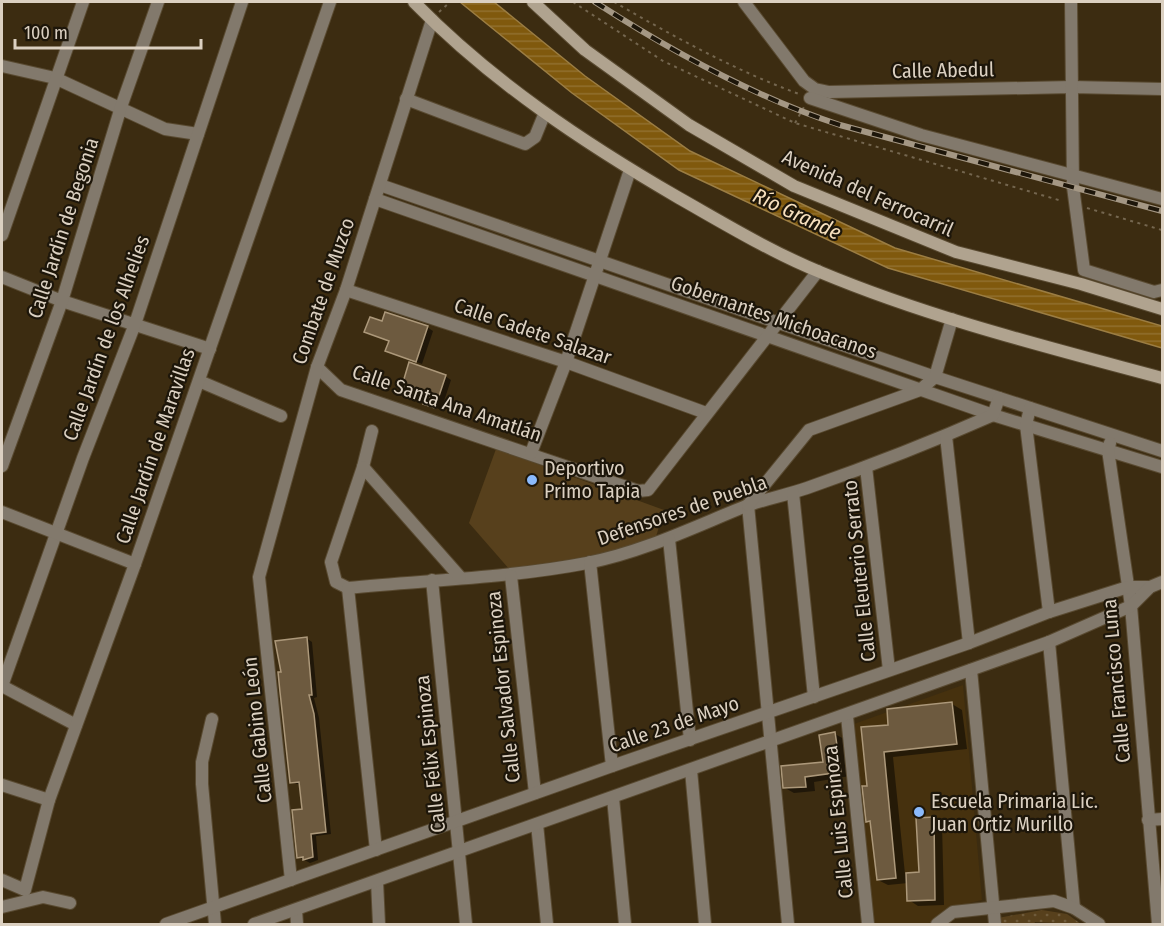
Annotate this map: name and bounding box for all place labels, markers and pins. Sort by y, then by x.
place label: Deportivo Primo Tapia [544,456,640,503]
marker: Deportivo Primo Tapia [525,473,539,487]
place label: Escuela Primaria Lic. Juan Ortiz Murillo [931,789,1098,836]
marker: Escuela Primaria Lic. Juan Ortiz Murillo [912,805,926,819]

